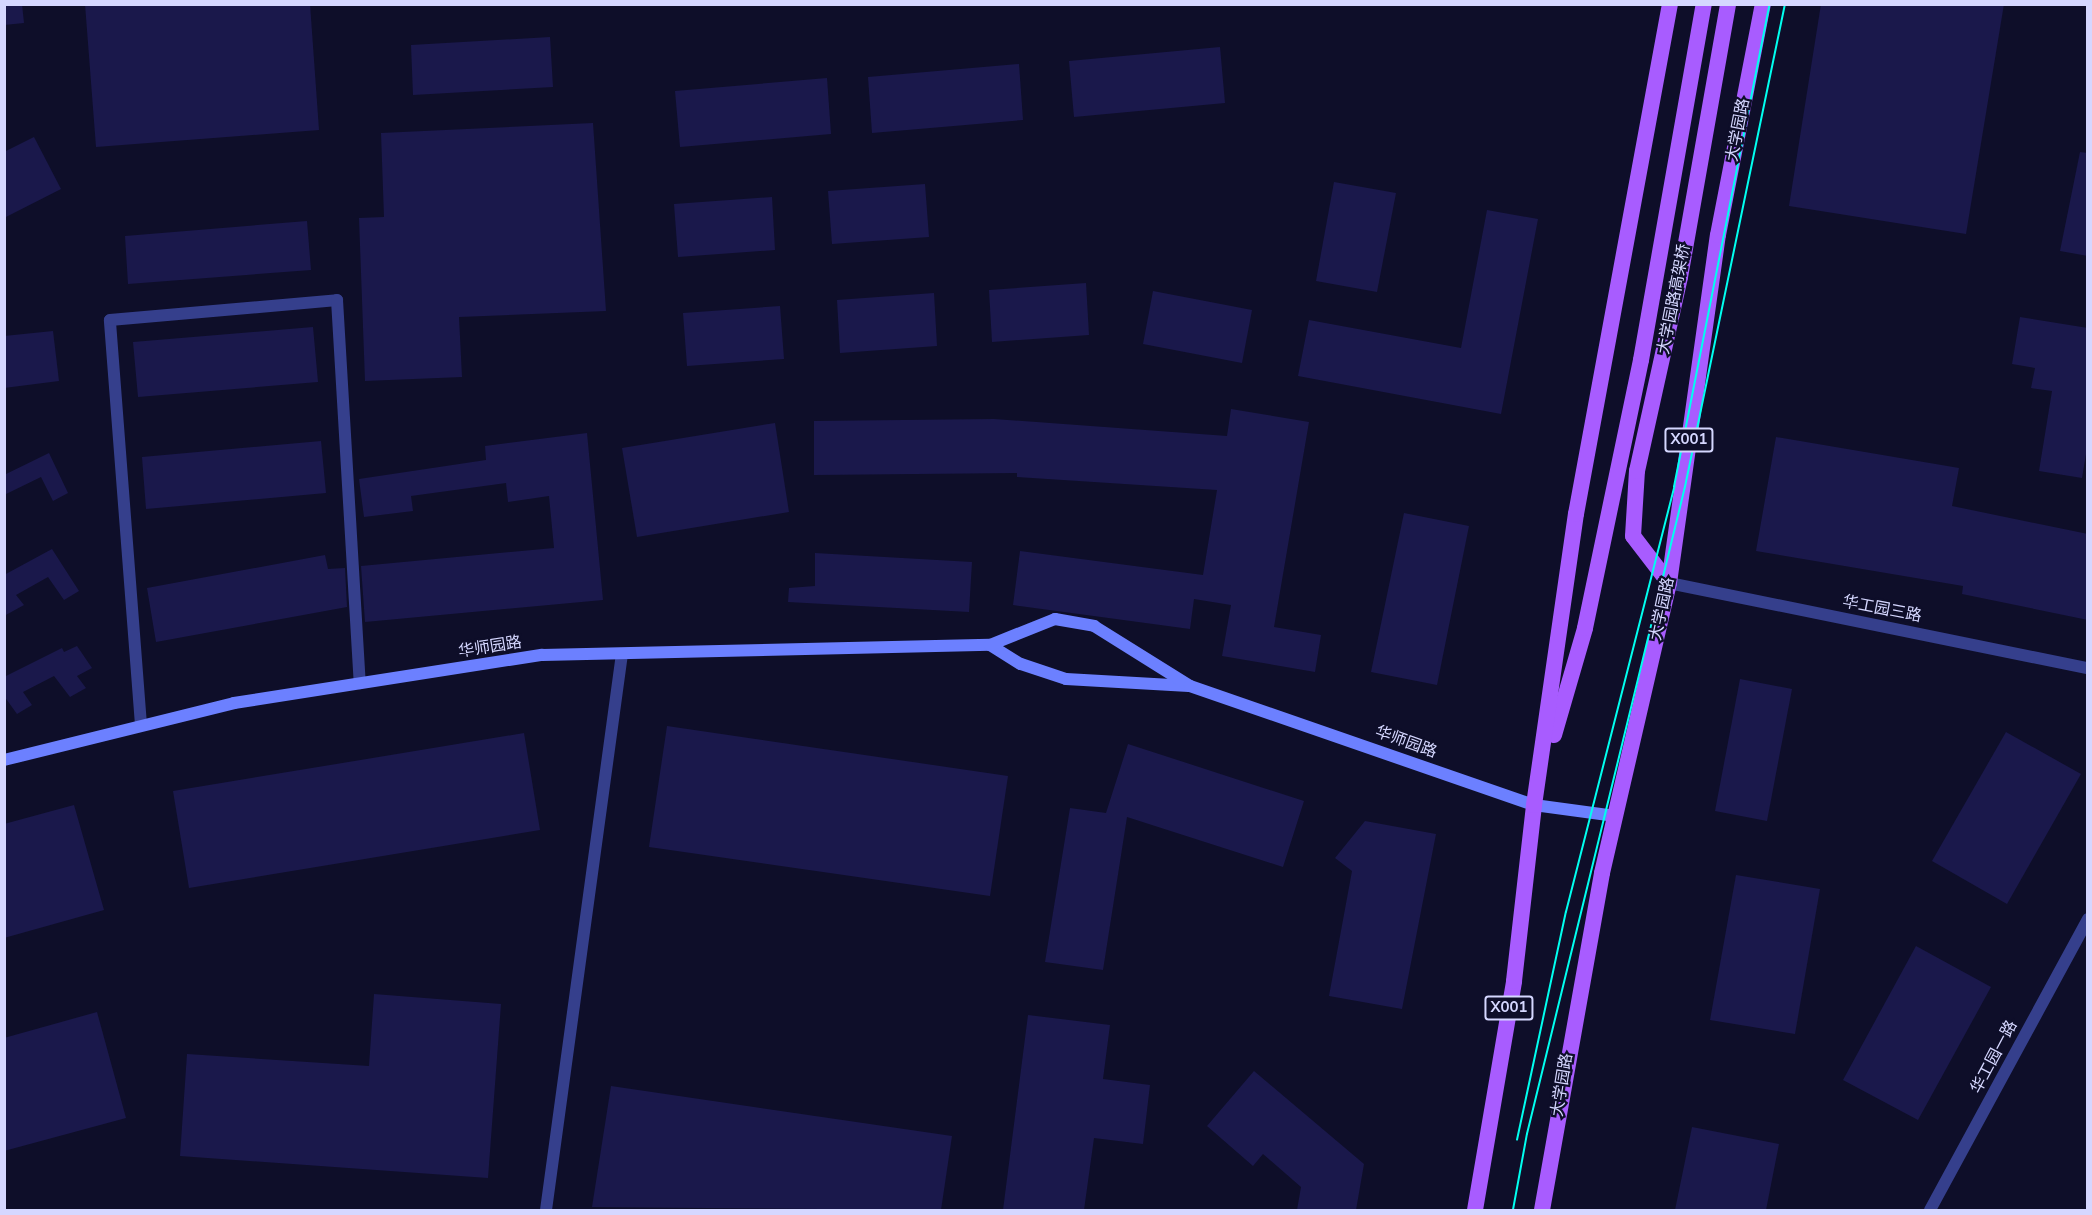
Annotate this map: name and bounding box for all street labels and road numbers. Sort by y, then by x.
street label: 大学园路 [1722,97,1754,163]
street label: 大学园路高架桥 [1654,242,1694,356]
road number: X001 [1664,428,1714,452]
street label: 大学园路 [1646,576,1678,642]
street label: 华工园三路 [1841,592,1923,626]
street label: 华师园路 [457,633,523,661]
street label: 华师园路 [1373,722,1439,762]
road number: X001 [1484,996,1534,1020]
street label: 华工园一路 [1967,1017,2021,1097]
street label: 大学园路 [1548,1052,1576,1118]

